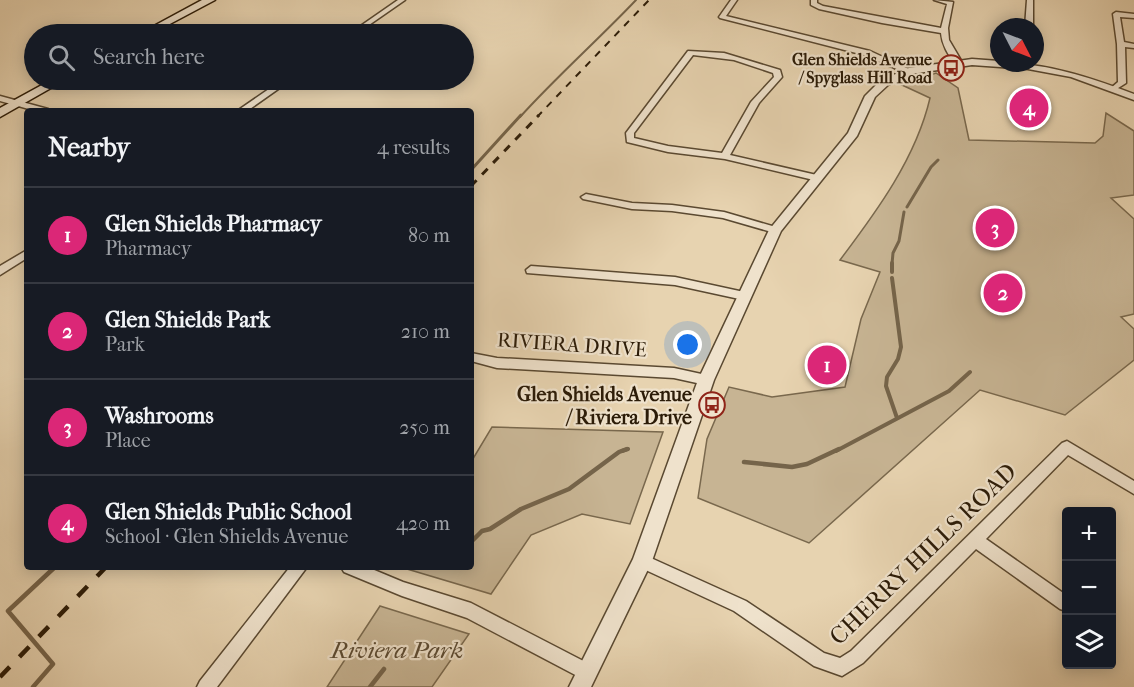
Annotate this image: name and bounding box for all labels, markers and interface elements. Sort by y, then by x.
north arrow [990,18,1044,72]
search box [24,24,474,90]
icon: search [45,41,78,74]
text: Search here [93,44,205,70]
place label: Glen Shields Avenue / Spyglass Hill Road [792,50,933,88]
bus stop icon: Glen Shields Avenue / Spyglass Hill Road [936,53,966,83]
pin: 4 [1010,86,1048,130]
text: Nearby [48,132,130,163]
text: 4 results [377,136,450,159]
pin: 3 [976,206,1014,250]
text: Glen Shields Pharmacy [105,211,321,237]
text: 1 [64,224,71,247]
text: 80 m [408,224,450,247]
text: Pharmacy [105,237,191,260]
pin: 2 [984,270,1022,316]
text: Glen Shields Park [105,307,270,333]
text: 2 [62,320,73,343]
text: 210 m [401,320,450,343]
street label: RIVIERA DRIVE [497,328,647,362]
your location [673,330,702,359]
text: Park [105,333,145,356]
pin: 1 [808,342,846,388]
place label: Glen Shields Avenue / Riviera Drive [517,383,692,429]
bus stop icon: Glen Shields Avenue / Riviera Drive [697,390,727,420]
text: Washrooms [105,403,214,429]
text: 3 [63,416,72,439]
text: 250 m [399,416,450,439]
text: Place [105,429,151,452]
street label: CHERRY HILLS ROAD [824,458,1022,650]
text: Glen Shields Public School [105,499,352,525]
map controls [1062,507,1116,669]
button: + [1062,507,1116,561]
text: 4 [62,512,73,535]
text: 420 m [396,512,450,535]
text: School · Glen Shields Avenue [105,525,348,548]
button: − [1062,561,1116,615]
button: layers [1062,615,1116,669]
park label: Riviera Park [329,636,463,664]

